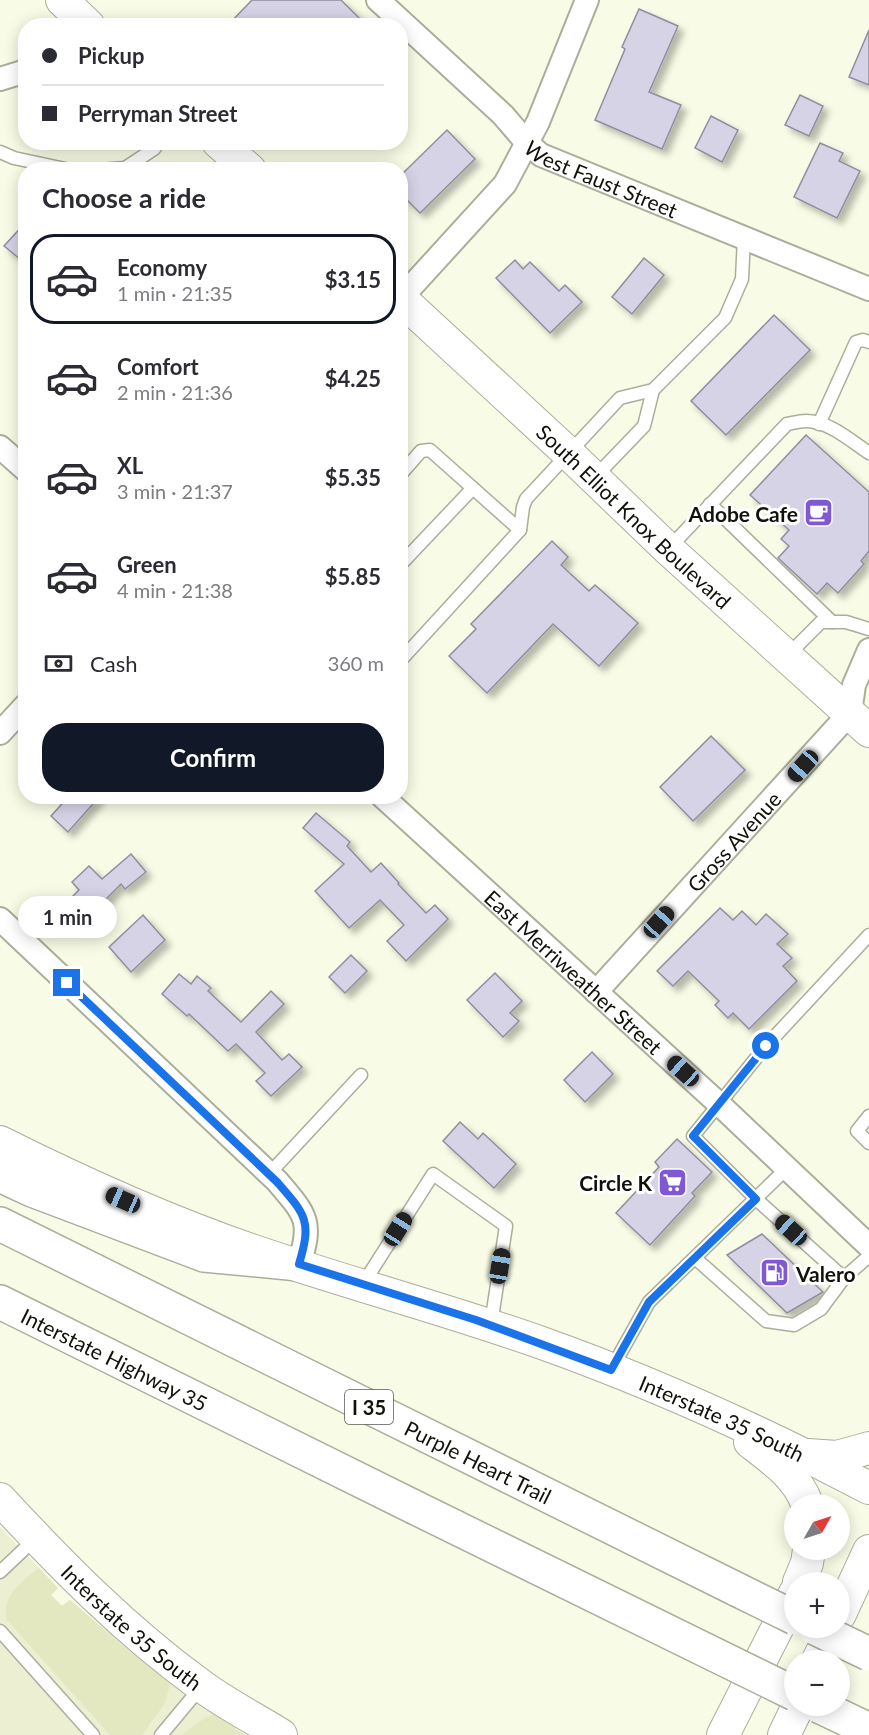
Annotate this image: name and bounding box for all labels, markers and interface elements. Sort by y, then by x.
text: Pickup [78,42,144,69]
text: Perryman Street [78,100,237,127]
street label: West Faust Street [520,134,682,222]
text: Choose a ride [42,181,206,214]
icon: car [45,252,99,306]
text: Economy [117,254,207,281]
text: $3.15 [325,266,381,293]
text: 1 min · 21:35 [117,281,233,305]
icon: car [45,351,99,405]
text: Comfort [117,353,199,380]
text: $4.25 [325,365,381,392]
text: 2 min · 21:36 [117,380,233,404]
street label: South Elliot Knox Boulevard [532,419,737,613]
icon: car [45,450,99,504]
text: XL [117,452,143,479]
text: $5.35 [325,464,381,491]
text: 3 min · 21:37 [117,479,233,503]
cafe icon: Adobe Cafe [803,497,835,529]
place label: Adobe Cafe [688,501,798,526]
icon: car [45,549,99,603]
text: Green [117,551,177,578]
text: $5.85 [325,563,381,590]
text: 4 min · 21:38 [117,578,233,602]
icon: cash [42,647,75,680]
text: Cash [90,650,137,677]
text: 360 m [328,651,384,675]
button: Confirm [42,723,384,792]
car [784,747,822,785]
street label: Gross Avenue [681,786,785,896]
street label: East Merriweather Street [480,884,668,1059]
callout: 1 min [17,896,116,938]
car [640,903,678,941]
text: 1 min [43,905,92,929]
route end [53,969,80,996]
route start [752,1032,779,1059]
car [664,1052,702,1090]
supermarket icon: Circle K [657,1166,689,1198]
place label: Circle K [579,1170,653,1195]
car [103,1184,143,1216]
car [381,1209,415,1249]
car [772,1211,810,1249]
car [488,1247,512,1285]
fuel station icon: Valero [759,1257,791,1289]
place label: Valero [795,1261,856,1286]
street label: Interstate Highway 35 [18,1302,212,1415]
street label: Interstate 35 South [636,1369,809,1466]
road number: I 35 [345,1390,393,1424]
street label: Purple Heart Trail [401,1414,556,1508]
north arrow [784,1494,850,1560]
map controls [784,1494,850,1716]
street label: Interstate 35 South [57,1559,207,1695]
button: + [784,1572,850,1638]
button: − [784,1650,850,1716]

